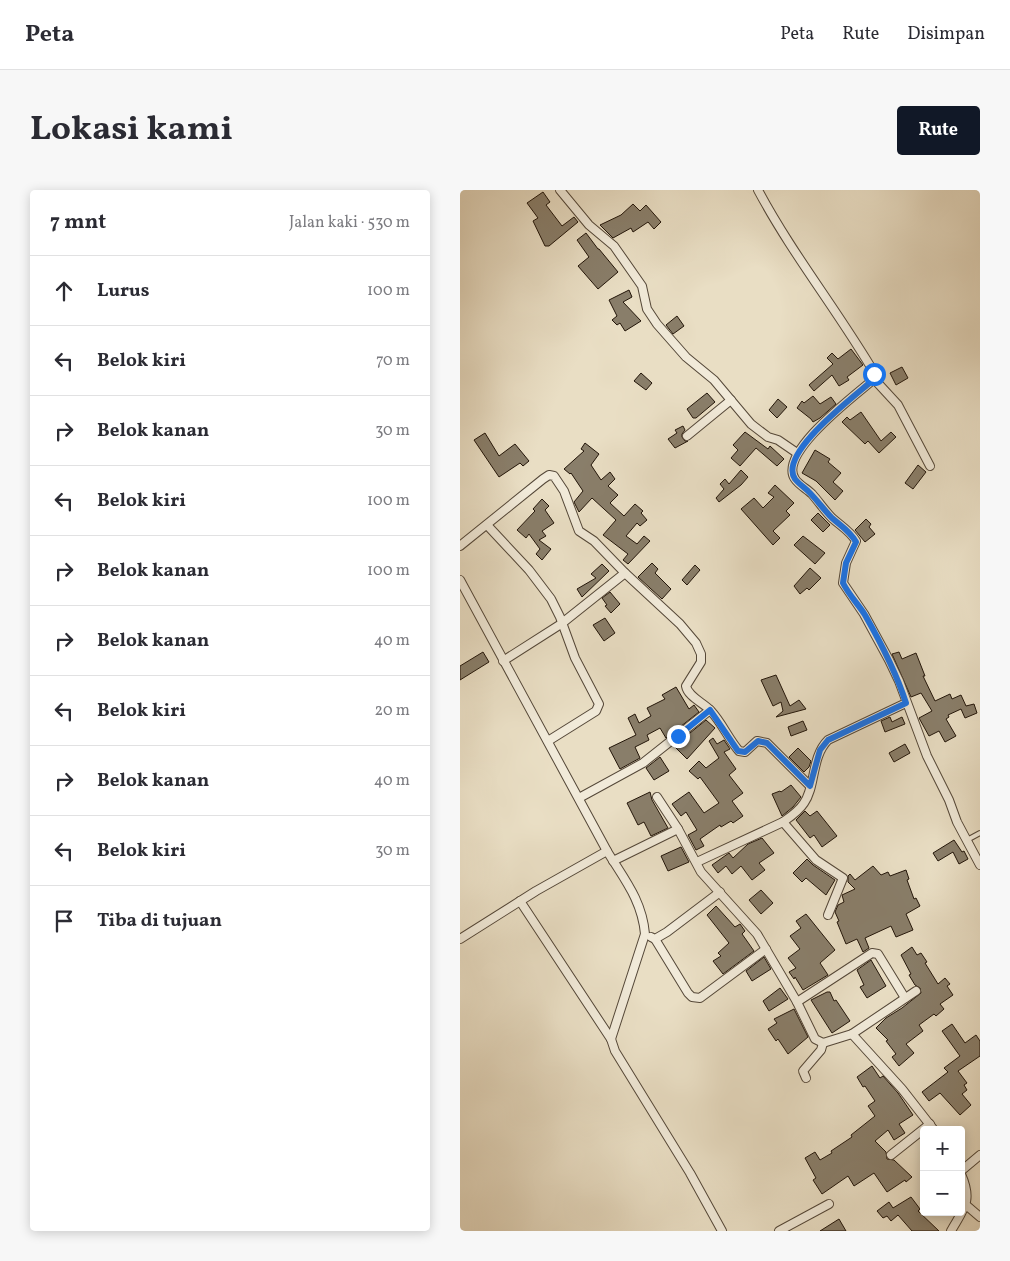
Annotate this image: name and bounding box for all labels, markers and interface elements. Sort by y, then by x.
text: Peta [25,18,74,52]
text: Peta [780,22,814,47]
text: Rute [842,22,879,47]
text: Disimpan [907,22,985,47]
text: Lokasi kami [30,106,233,154]
button: Rute [897,106,980,155]
text: 7 mnt [50,208,106,237]
text: Jalan kaki · 530 m [289,212,410,234]
icon: ahead [50,277,78,305]
text: Lurus [97,278,149,304]
text: 100 m [367,280,410,302]
icon: left [50,347,78,375]
text: Belok kiri [97,348,186,374]
text: 70 m [376,350,410,372]
route start [863,363,886,386]
icon: right [50,417,78,445]
text: Belok kanan [97,418,209,444]
text: 30 m [375,420,410,442]
icon: left [50,487,78,515]
text: Belok kiri [97,488,186,514]
text: 100 m [367,490,410,512]
icon: right [50,557,78,585]
text: Belok kanan [97,558,209,584]
text: 100 m [367,560,410,582]
icon: right [50,627,78,655]
text: Belok kanan [97,628,209,654]
text: 40 m [374,630,410,652]
icon: left [50,697,78,725]
text: Belok kiri [97,698,186,724]
text: 20 m [375,700,410,722]
route end [667,725,690,748]
icon: right [50,767,78,795]
text: Belok kanan [97,768,209,794]
text: 40 m [374,770,410,792]
icon: left [50,837,78,865]
text: Belok kiri [97,838,186,864]
text: 30 m [375,840,410,862]
icon: arrive [50,907,78,935]
text: Tiba di tujuan [97,908,222,934]
map controls [920,1126,965,1216]
button: + [920,1126,965,1171]
button: − [920,1171,965,1216]

